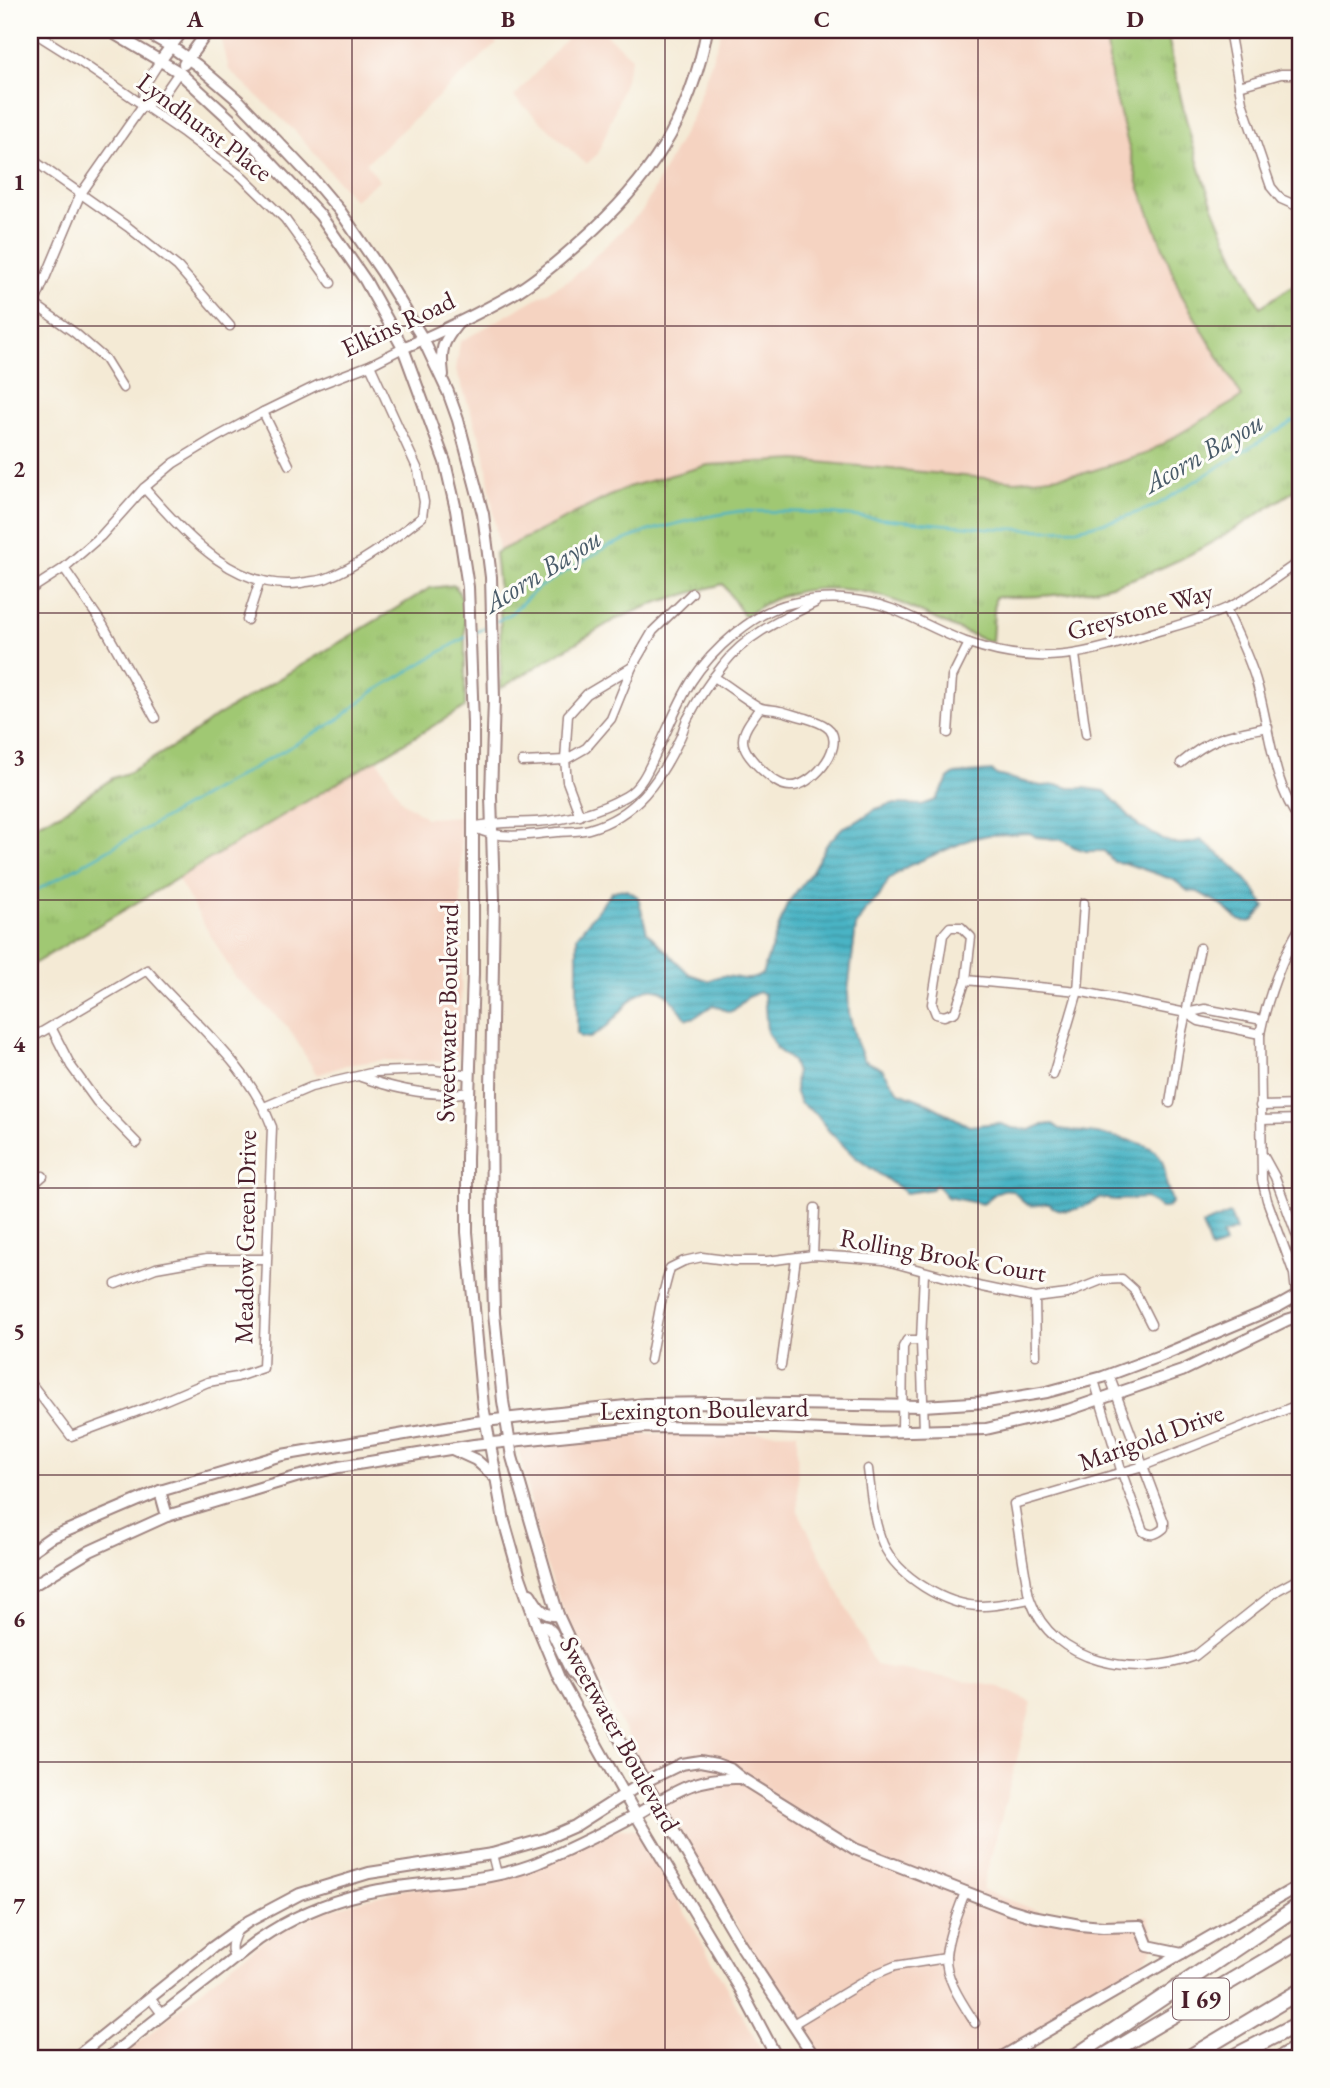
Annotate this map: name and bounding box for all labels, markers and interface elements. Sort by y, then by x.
text: A [186,4,204,34]
text: B [501,4,515,34]
text: C [814,4,830,34]
text: D [1126,4,1144,34]
street label: Lyndhurst Place [131,65,279,189]
text: 1 [13,167,25,197]
street label: Elkins Road [336,283,461,365]
water label: Acorn Bayou [1135,403,1270,502]
text: 2 [13,454,25,484]
water label: Acorn Bayou [474,520,608,622]
street label: Greystone Way [1063,574,1218,648]
text: 3 [13,742,25,772]
street label: Sweetwater Boulevard [428,902,466,1123]
text: 4 [13,1029,26,1059]
street label: Meadow Green Drive [226,1130,264,1344]
street label: Rolling Brook Court [837,1220,1049,1290]
text: 5 [13,1316,25,1346]
street label: Lexington Boulevard [599,1390,810,1428]
street label: Marigold Drive [1074,1395,1228,1479]
text: 6 [13,1604,25,1634]
street label: Sweetwater Boulevard [552,1630,688,1839]
text: 7 [13,1891,26,1921]
road number: I 69 [1173,1978,1229,2020]

